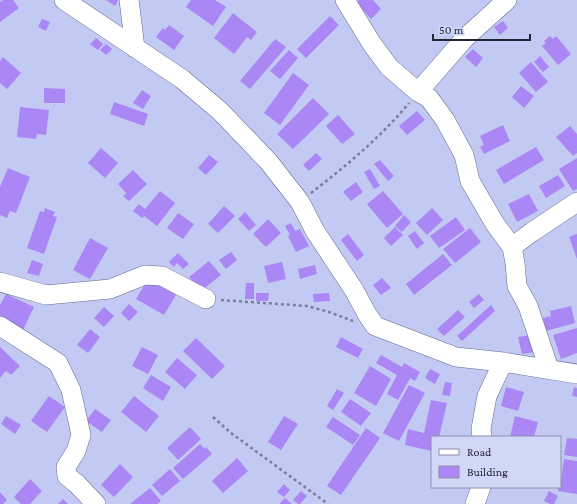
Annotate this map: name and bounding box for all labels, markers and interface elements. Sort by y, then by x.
scale bar [433,16,530,42]
text: 50 m [439,23,464,37]
legend [431,436,561,488]
text: Road [467,445,492,459]
text: Building [467,465,508,479]

